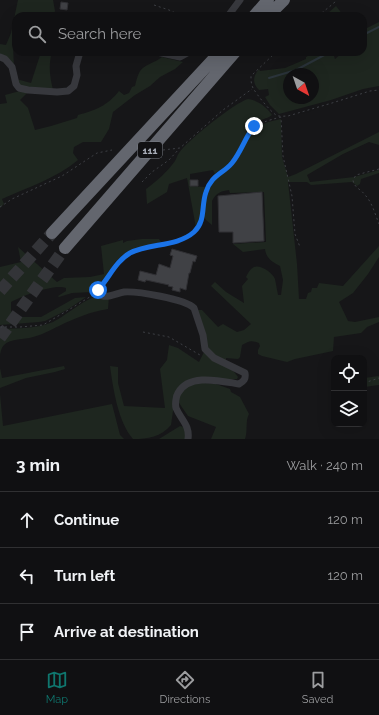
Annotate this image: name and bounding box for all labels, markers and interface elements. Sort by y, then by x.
search box [12,12,367,56]
icon: search [26,23,48,45]
text: Search here [58,25,141,43]
north arrow [283,68,319,104]
route end [245,117,263,135]
road number: 111 [138,142,162,158]
route start [89,281,107,299]
map controls [331,355,367,427]
button: locate [331,355,367,391]
button: layers [331,391,367,427]
text: 3 min [16,455,60,475]
text: Walk · 240 m [286,458,363,473]
icon: ahead [16,509,38,531]
text: Continue [54,511,119,529]
text: 120 m [327,512,363,527]
icon: left [16,565,38,587]
text: Turn left [54,567,115,585]
text: 120 m [327,568,363,583]
icon: arrive [16,621,38,643]
text: Arrive at destination [54,623,199,641]
tab: Map [46,669,68,706]
tab: Directions [160,669,210,706]
tab: Saved [302,669,333,706]

